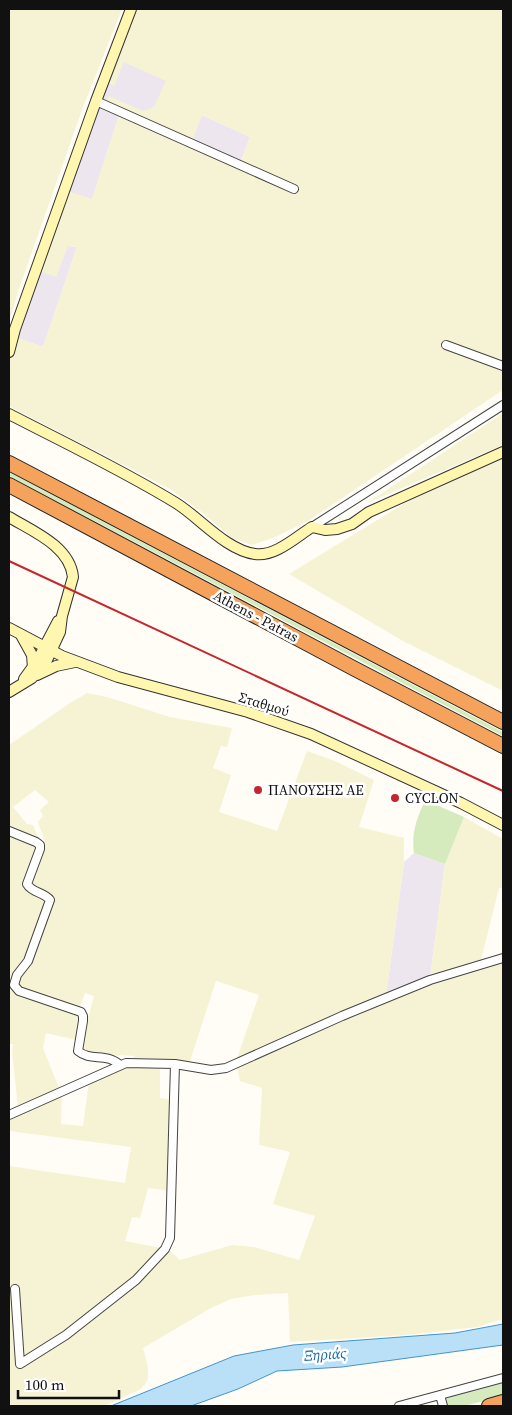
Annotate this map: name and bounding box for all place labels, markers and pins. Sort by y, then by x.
place label: ΠΑΝΟΥΣΗΣ ΑΕ [268,780,364,800]
marker: ΠΑΝΟΥΣΗΣ ΑΕ [252,784,264,796]
place label: CYCLON [405,788,459,808]
marker: CYCLON [389,792,401,804]

